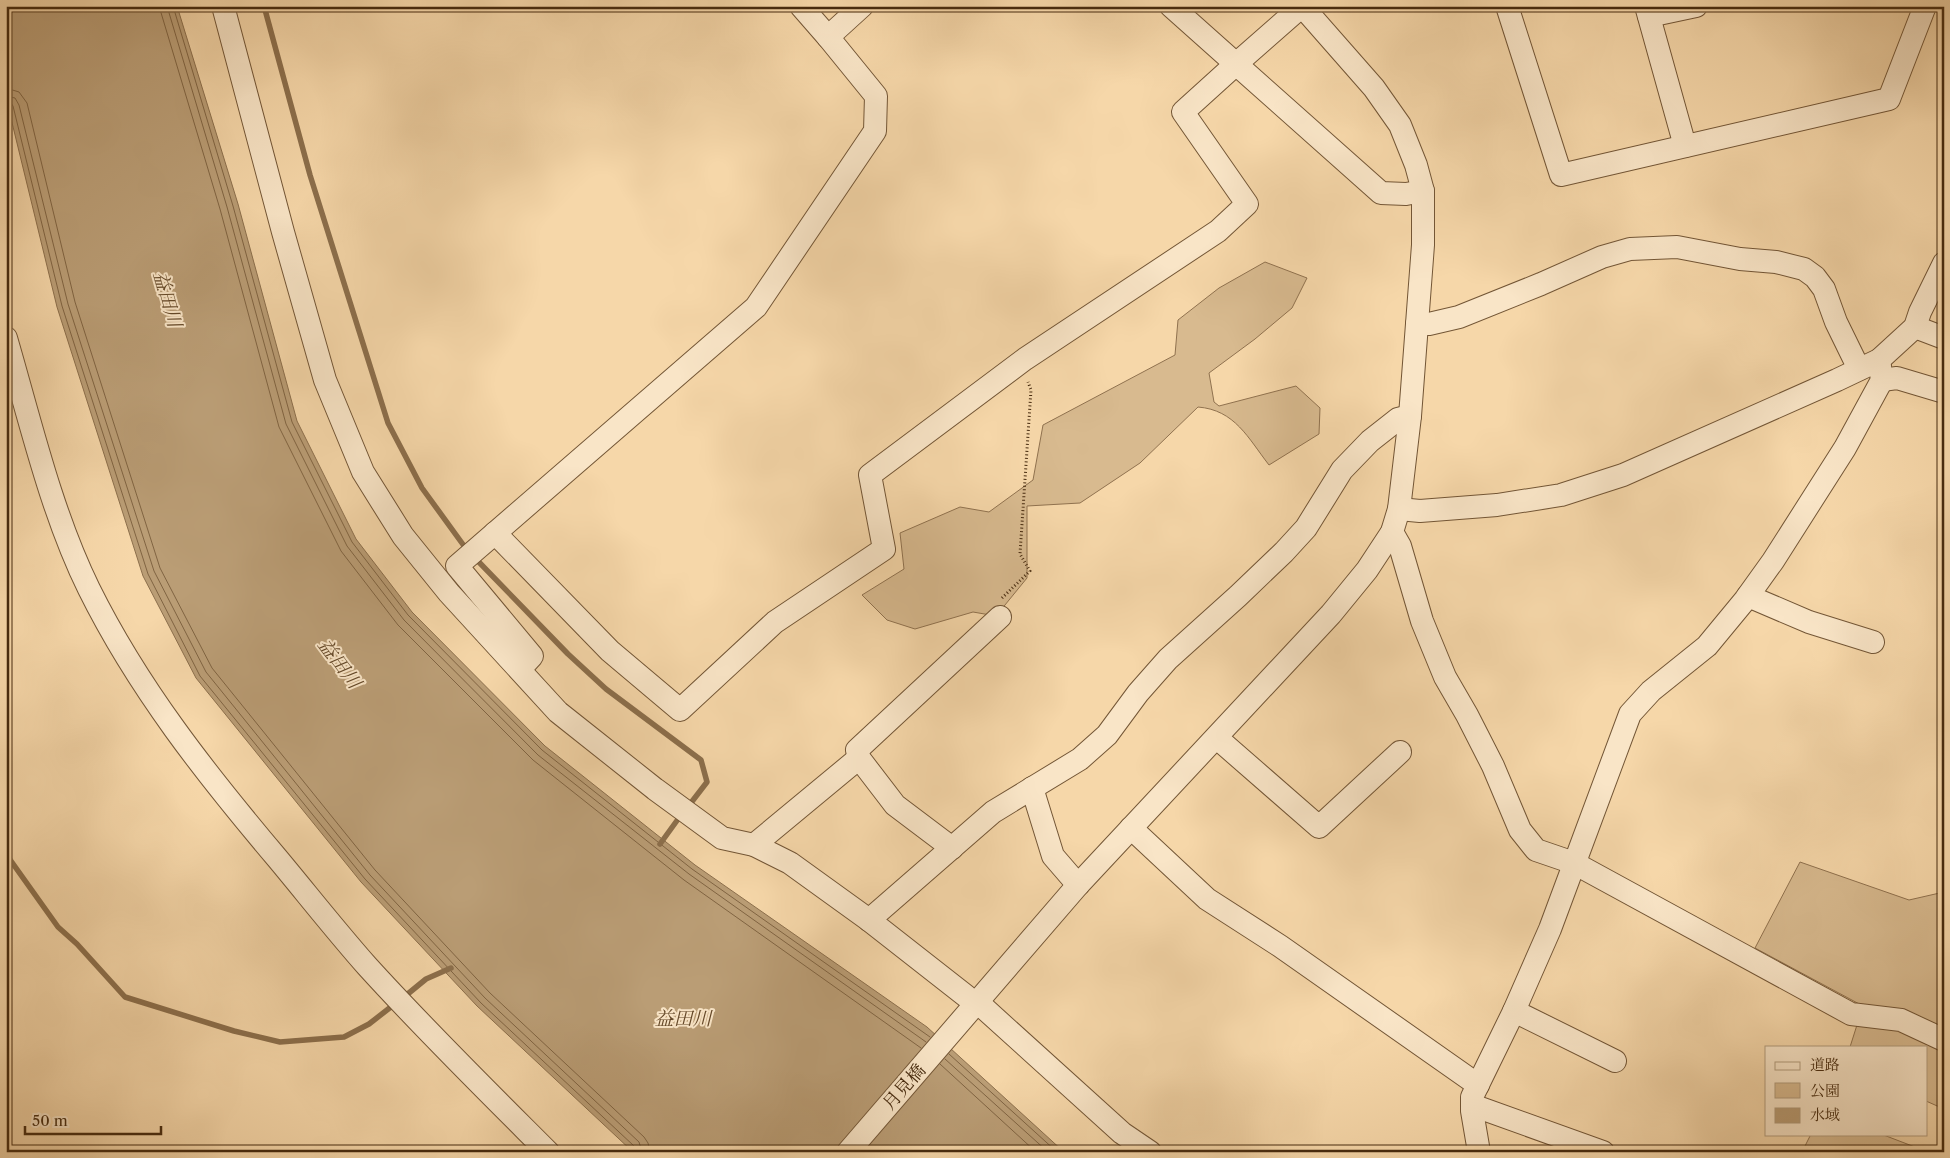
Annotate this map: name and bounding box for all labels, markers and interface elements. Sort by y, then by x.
water label: 益田川 [149,269,187,332]
water label: 益田川 [313,634,367,695]
water label: 益田川 [654,1007,713,1030]
legend [1765,1046,1928,1136]
text: 道路 [1810,1055,1840,1074]
street label: 月見橋 [878,1059,930,1115]
text: 公園 [1810,1081,1840,1100]
scale bar [25,1103,161,1135]
text: 水域 [1810,1105,1840,1124]
text: 50 m [32,1111,68,1130]

